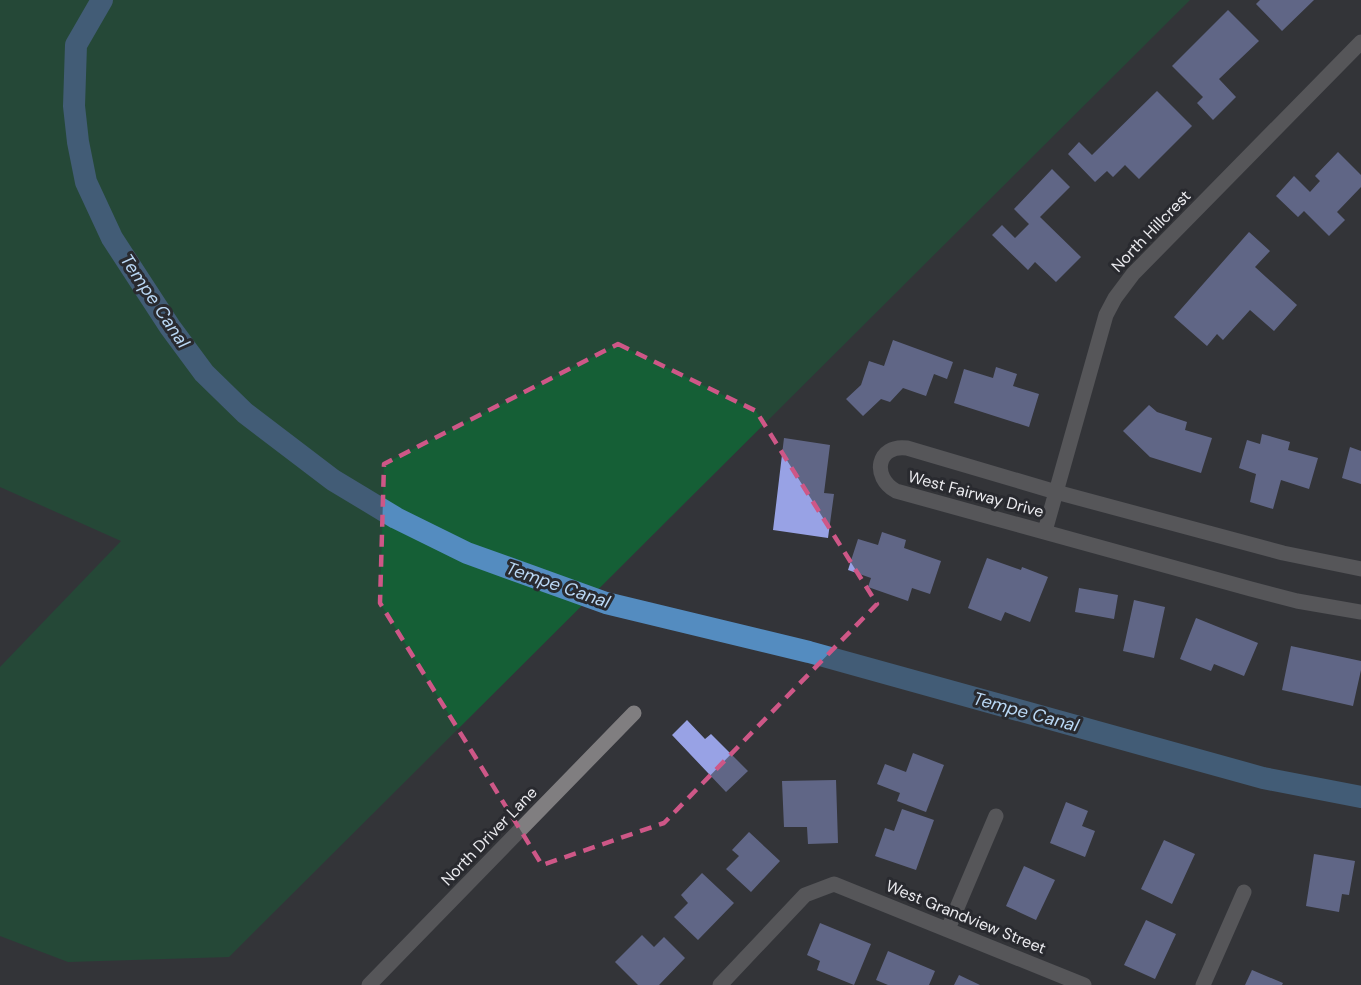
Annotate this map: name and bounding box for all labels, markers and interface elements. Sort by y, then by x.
street label: North Hillcrest [1107,186,1195,276]
water label: Tempe Canal [115,249,196,354]
street label: West Fairway Drive [906,466,1046,522]
water label: Tempe Canal [503,556,614,614]
water label: Tempe Canal [970,686,1082,738]
street label: North Driver Lane [436,782,542,890]
street label: West Grandview Street [883,875,1049,959]

